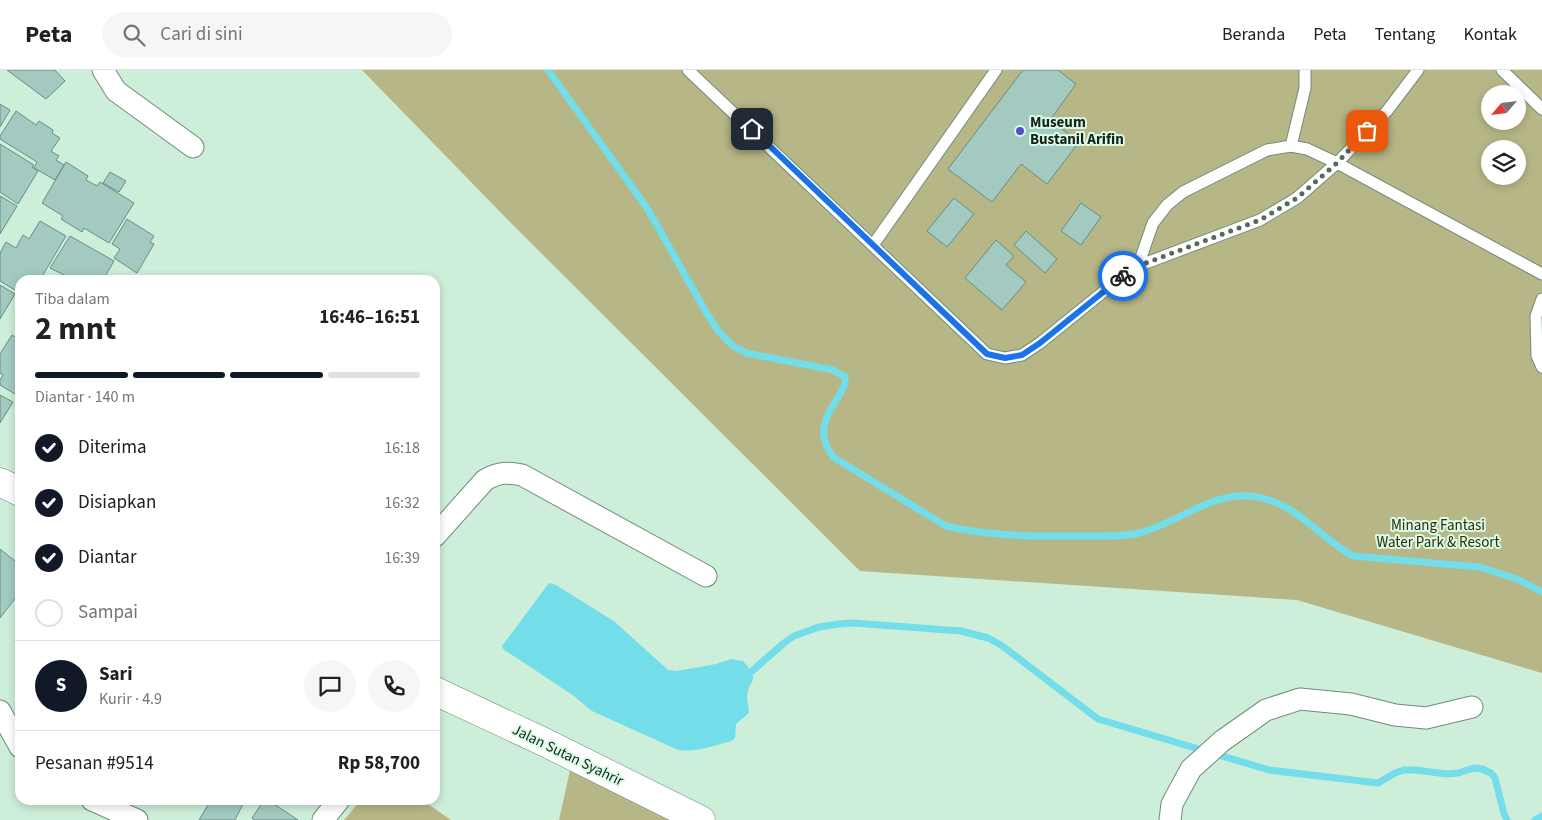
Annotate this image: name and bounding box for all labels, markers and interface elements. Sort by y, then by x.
search box [102,12,452,57]
text: Peta [25,17,72,52]
icon: search [120,21,148,49]
text: Cari di sini [160,21,243,48]
text: Beranda [1222,22,1285,47]
text: Peta [1313,22,1346,47]
text: Tentang [1374,22,1435,47]
text: Kontak [1463,22,1517,47]
north arrow [1481,85,1526,130]
map controls [1481,85,1526,185]
pin [731,108,773,150]
pin [1346,110,1388,152]
place label: Museum Bustanil Arifin [1030,112,1124,150]
icon: home [738,115,766,143]
icon: bag [1353,117,1381,145]
marker: Museum Bustanil Arifin [1014,125,1026,137]
button: layers [1481,140,1526,185]
courier [1098,251,1148,301]
icon: bike [1109,262,1137,290]
text: Tiba dalam [35,288,110,310]
text: 16:46–16:51 [319,304,420,331]
text: 2 mnt [35,306,116,352]
text: Diantar · 140 m [35,386,135,408]
icon: check [35,434,63,462]
text: Diterima [78,434,147,461]
text: 16:18 [384,437,420,459]
icon: check [35,489,63,517]
text: Disiapkan [78,489,156,516]
text: 16:32 [384,492,420,514]
park label: Minang Fantasi Water Park & Resort [1376,515,1500,553]
icon: check [35,544,63,572]
text: Diantar [78,544,137,571]
text: 16:39 [384,547,420,569]
text: Sampai [78,599,138,626]
button: chat [304,660,356,712]
button: phone [368,660,420,712]
text: Sari [99,661,132,688]
text: S [56,672,66,699]
text: Kurir · 4.9 [99,688,162,710]
street label: Jalan Sutan Syahrir [509,719,628,792]
text: Pesanan #9514 [35,750,154,777]
text: Rp 58,700 [338,750,420,777]

